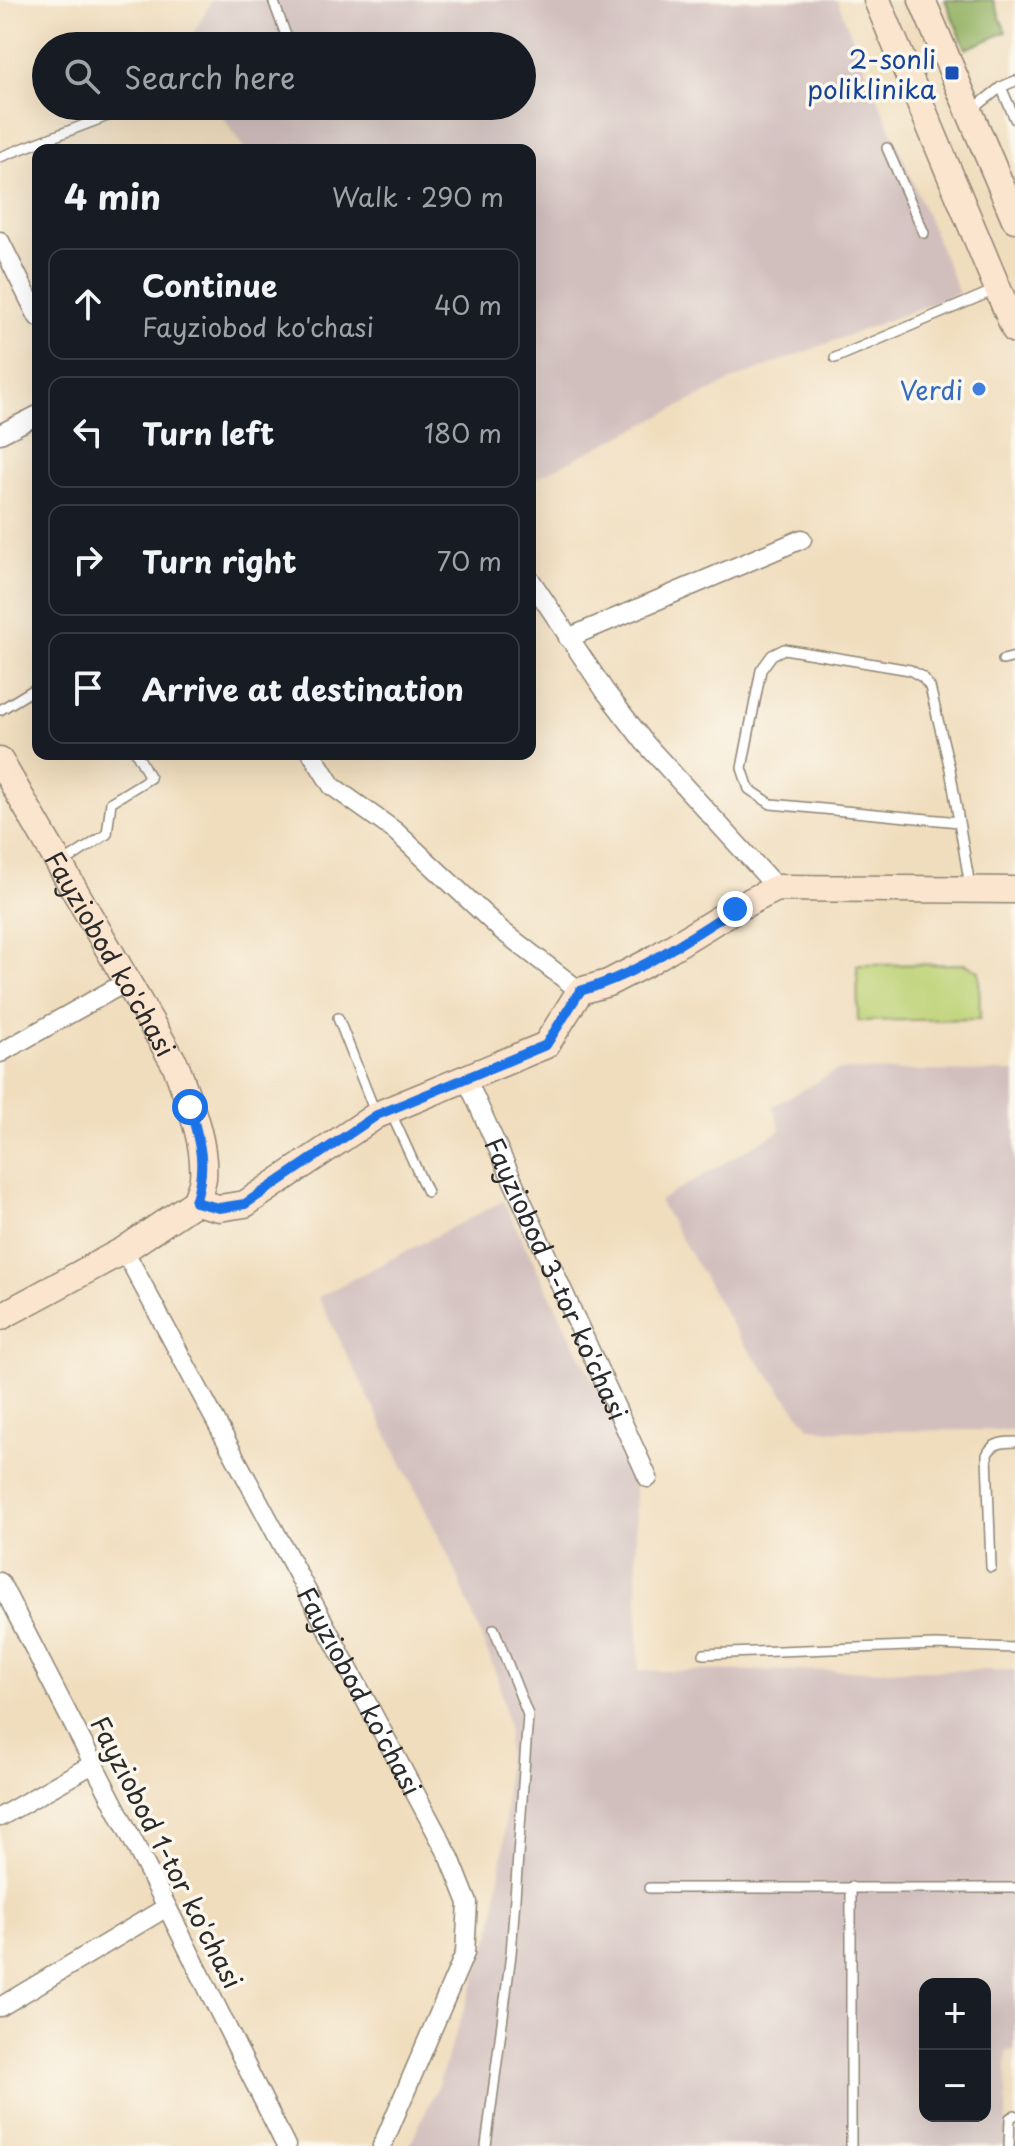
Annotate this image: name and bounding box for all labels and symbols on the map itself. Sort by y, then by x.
place label: 2-sonli poliklinika [807,39,937,108]
marker: 2-sonli poliklinika [943,64,961,82]
place label: Verdi [900,370,963,409]
marker: Verdi [970,380,988,398]
street label: Fayziobod ko'chasi [36,843,186,1064]
route end [717,891,753,927]
route start [172,1089,208,1125]
street label: Fayziobod 3-tor ko'chasi [476,1130,638,1426]
street label: Fayziobod ko'chasi [288,1579,432,1802]
street label: Fayziobod 1-tor ko'chasi [81,1709,253,1995]

